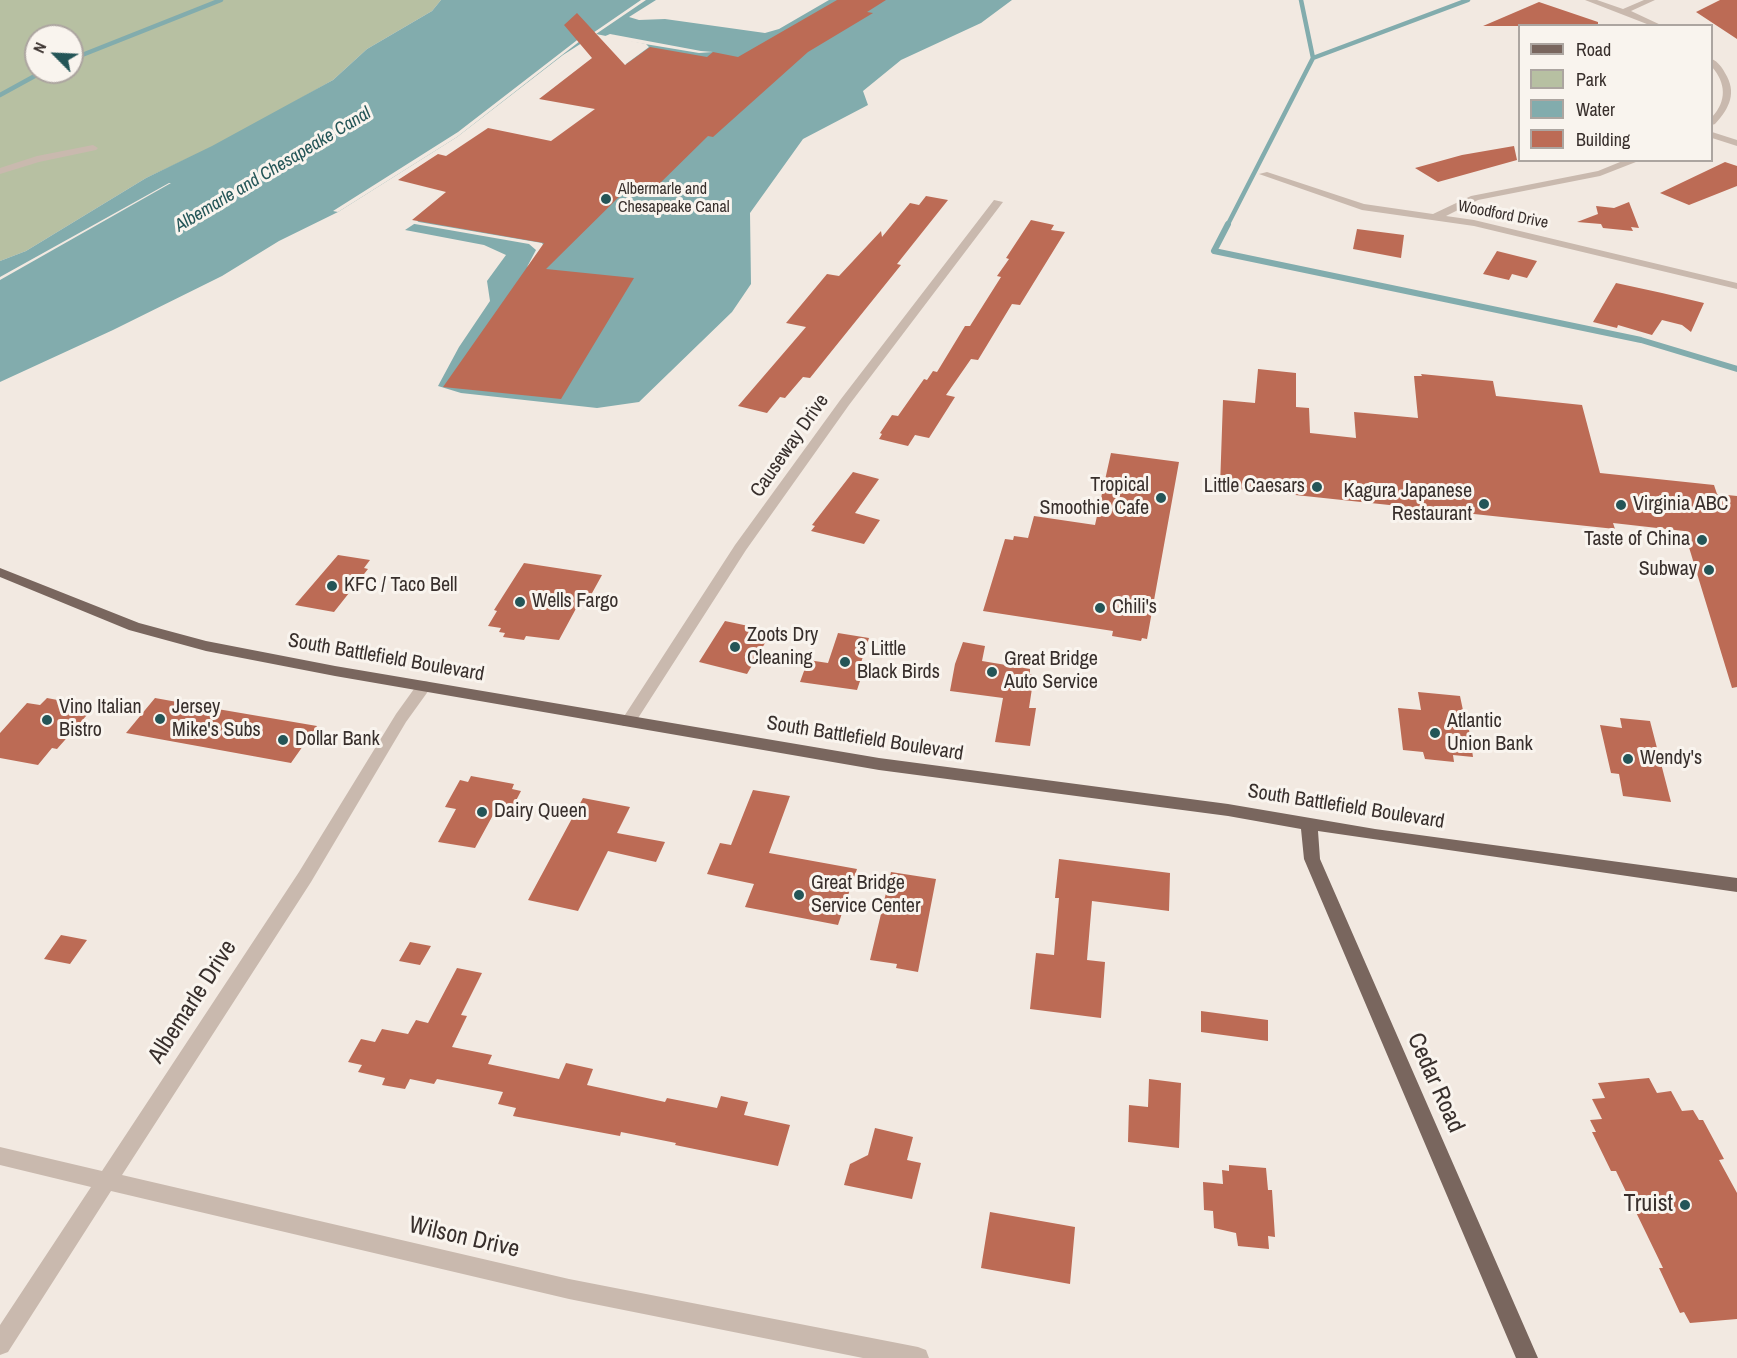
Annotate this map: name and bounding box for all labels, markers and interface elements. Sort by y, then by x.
north arrow [24,24,84,84]
legend [1518,24,1713,162]
text: Road [1576,37,1611,62]
text: N [27,39,51,56]
text: Park [1576,67,1606,92]
text: Water [1576,97,1615,122]
water label: Albemarle and Chesapeake Canal [171,103,375,237]
text: Building [1576,127,1630,152]
place label: Albermarle and Chesapeake Canal [618,180,730,218]
marker: Albermarle and Chesapeake Canal [599,192,613,206]
street label: Woodford Drive [1456,197,1550,233]
street label: Causeway Drive [746,390,834,502]
place label: Tropical Smoothie Cafe [1040,474,1149,521]
place label: Little Caesars [1204,475,1305,499]
marker: Little Caesars [1310,480,1324,494]
place label: Kagura Japanese Restaurant [1343,480,1472,527]
marker: Tropical Smoothie Cafe [1154,491,1168,505]
place label: Virginia ABC [1633,493,1728,517]
marker: Kagura Japanese Restaurant [1477,497,1491,511]
marker: Virginia ABC [1614,498,1628,512]
place label: Taste of China [1584,528,1690,552]
marker: Taste of China [1695,533,1709,547]
place label: Subway [1639,558,1697,582]
marker: Subway [1702,563,1716,577]
place label: KFC / Taco Bell [344,574,457,598]
marker: KFC / Taco Bell [325,579,339,593]
place label: Wells Fargo [532,590,618,614]
marker: Wells Fargo [513,595,527,609]
place label: Chili's [1112,596,1157,620]
marker: Chili's [1093,601,1107,615]
place label: Zoots Dry Cleaning [747,624,818,671]
street label: South Battlefield Boulevard [286,629,486,687]
place label: 3 Little Black Birds [857,638,940,685]
marker: Zoots Dry Cleaning [728,640,742,654]
place label: Great Bridge Auto Service [1004,648,1098,695]
marker: 3 Little Black Birds [838,655,852,669]
marker: Great Bridge Auto Service [985,665,999,679]
place label: Vino Italian Bistro [59,696,142,743]
place label: Jersey Mike's Subs [172,696,261,743]
place label: Atlantic Union Bank [1447,710,1533,757]
marker: Jersey Mike's Subs [153,712,167,726]
street label: South Battlefield Boulevard [765,712,965,766]
marker: Vino Italian Bistro [40,713,54,727]
marker: Atlantic Union Bank [1428,726,1442,740]
place label: Dollar Bank [295,728,380,752]
marker: Dollar Bank [276,733,290,747]
place label: Wendy's [1640,747,1702,771]
marker: Wendy's [1621,752,1635,766]
street label: South Battlefield Boulevard [1246,780,1446,834]
place label: Dairy Queen [494,800,587,824]
marker: Dairy Queen [475,805,489,819]
place label: Great Bridge Service Center [811,872,920,919]
marker: Great Bridge Service Center [792,888,806,902]
street label: Albemarle Drive [143,935,243,1069]
street label: Cedar Road [1400,1029,1470,1137]
place label: Truist [1623,1191,1673,1219]
marker: Truist [1678,1198,1692,1212]
street label: Wilson Drive [406,1211,522,1265]

